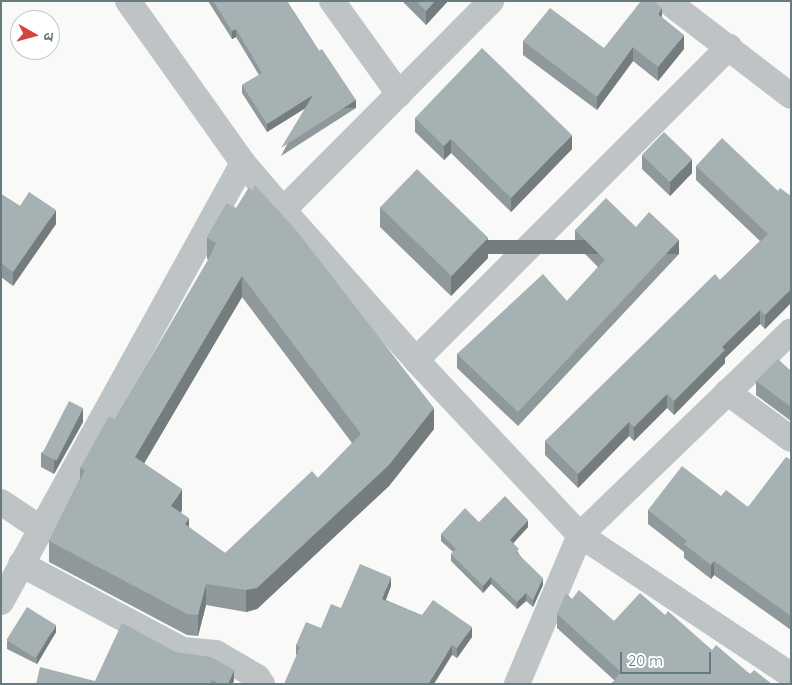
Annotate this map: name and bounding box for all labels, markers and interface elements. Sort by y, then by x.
north arrow [10,10,60,60]
text: उ [39,32,58,42]
scale bar [622,642,713,674]
text: 20 m [628,651,663,670]

